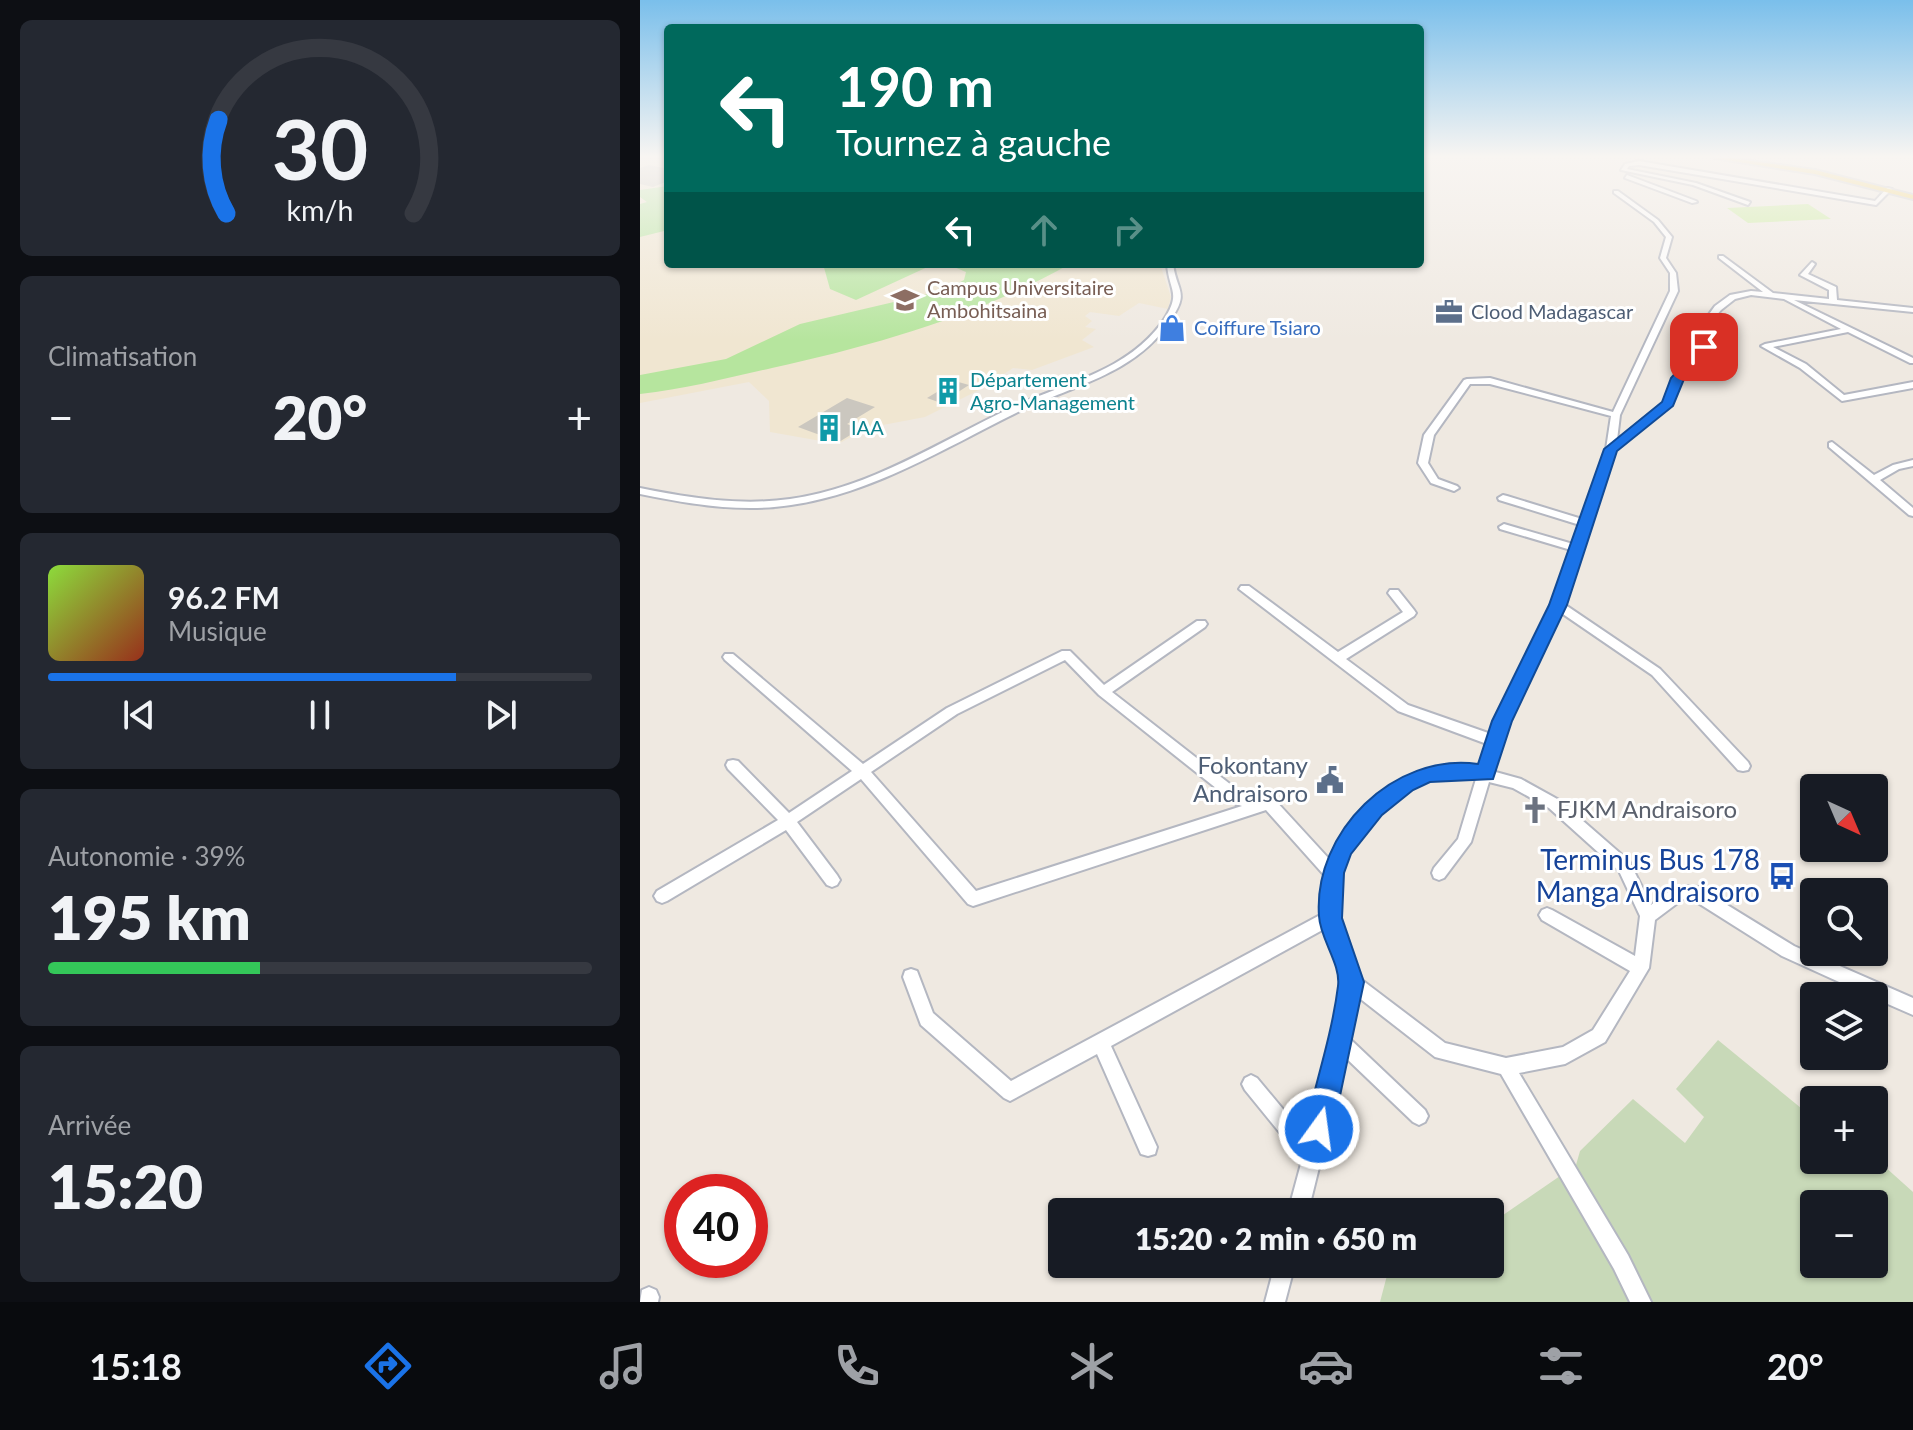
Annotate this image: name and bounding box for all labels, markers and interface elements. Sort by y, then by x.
text: 190 m [836,52,994,119]
icon: left [704,56,808,160]
text: 30 [272,98,368,198]
text: Tournez à gauche [836,120,1111,164]
text: km/h [287,193,353,227]
icon: left [938,208,982,252]
icon: ahead [1022,208,1066,252]
icon: right [1106,208,1150,252]
place label: Campus Universitaire Ambohitsaina [927,275,1114,322]
school or university icon: Campus Universitaire Ambohitsaina [890,285,920,315]
office icon: Clood Madagascar [1434,297,1464,327]
place label: Clood Madagascar [1471,299,1634,323]
shop icon: Coiffure Tsiaro [1157,313,1187,343]
pin [1670,313,1738,381]
place label: Coiffure Tsiaro [1194,315,1321,339]
icon: arrive [1682,325,1726,369]
text: Climatisation [48,340,197,372]
place label: Département Agro-Management [970,367,1135,414]
building icon: Département Agro-Management [933,376,963,406]
text: 20° [273,381,367,453]
text: − [48,391,74,443]
text: + [566,391,592,443]
building icon: IAA [814,413,844,443]
place label: IAA [851,415,884,439]
text: 96.2 FM [168,579,280,615]
text: Musique [168,615,267,647]
icon: previous [117,693,161,737]
icon: pause [298,693,342,737]
icon: next [479,693,523,737]
place label: Fokontany Andraisoro [1193,750,1309,807]
public building icon: Fokontany Andraisoro [1315,765,1345,795]
north arrow [1800,774,1888,862]
map controls [1800,774,1888,1278]
place label: FJKM Andraisoro [1557,794,1737,823]
church icon: FJKM Andraisoro [1520,795,1550,825]
text: Autonomie · 39% [48,840,245,872]
place label: Terminus Bus 178 Manga Andraisoro [1536,842,1760,908]
bus stop icon: Terminus Bus 178 Manga Andraisoro [1767,861,1797,891]
button: search [1800,878,1888,966]
text: 195 km [48,881,251,953]
button: layers [1800,982,1888,1070]
button: + [1800,1086,1888,1174]
position arrow [1277,1087,1361,1171]
text: Arrivée [48,1109,131,1141]
text: 15:20 [48,1150,203,1222]
speed limit sign: 40 [664,1174,768,1278]
button: − [1800,1190,1888,1278]
text: 15:20 · 2 min · 650 m [1135,1220,1417,1256]
icon: directions [360,1338,416,1394]
icon: music [595,1338,651,1394]
icon: phone [829,1338,885,1394]
icon: climate [1064,1338,1120,1394]
icon: car [1298,1338,1354,1394]
icon: filters [1533,1338,1589,1394]
text: 15:18 [89,1344,182,1388]
text: 20° [1767,1344,1824,1388]

